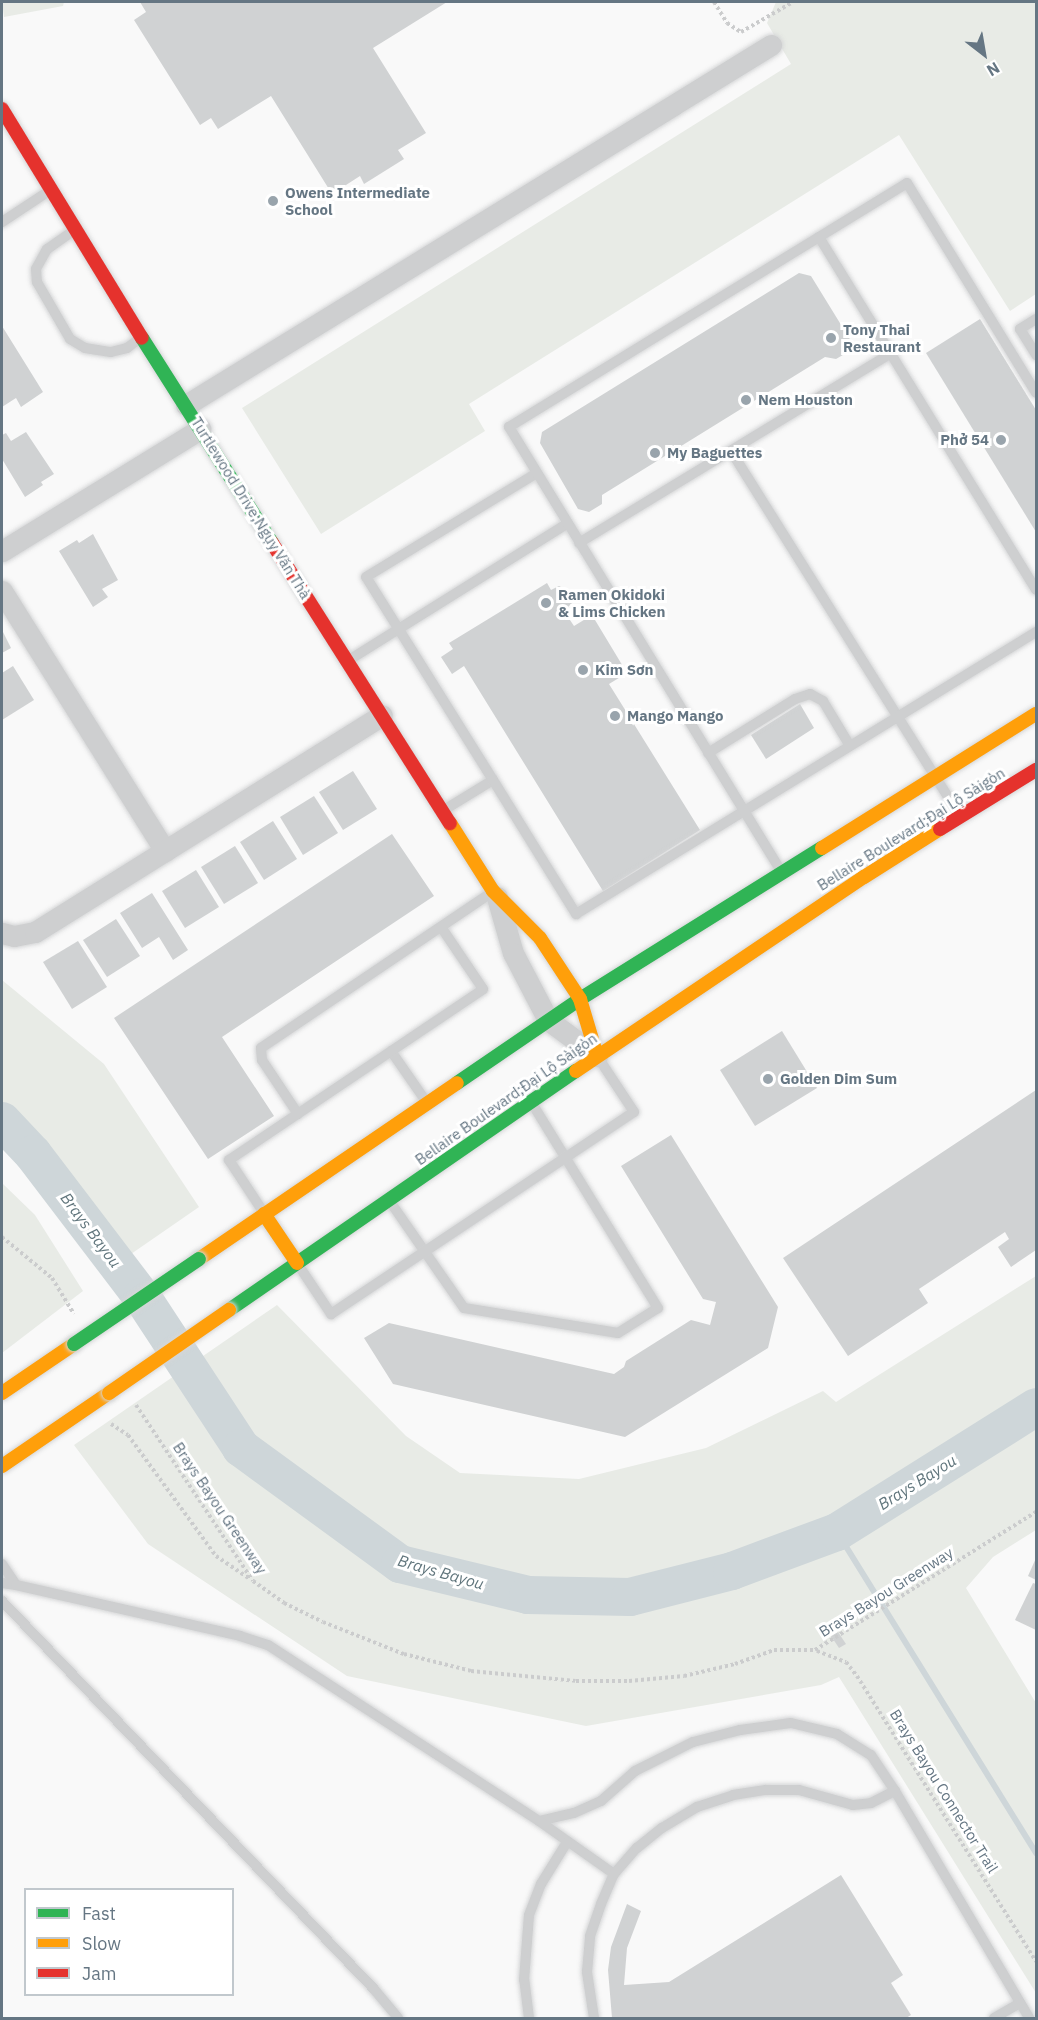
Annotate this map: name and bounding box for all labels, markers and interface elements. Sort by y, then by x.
north arrow [954,24,1014,84]
text: N [983,58,1003,81]
place label: Owens Intermediate School [285,183,430,218]
marker: Owens Intermediate School [266,194,280,208]
place label: Tony Thai Restaurant [843,320,921,355]
marker: Tony Thai Restaurant [824,331,838,345]
place label: Nem Houston [758,391,853,409]
marker: Nem Houston [739,393,753,407]
street label: Turtlewood Drive;Ngụy Văn Thà [187,414,315,602]
place label: Phở 54 [940,431,989,449]
marker: Phở 54 [994,433,1008,447]
place label: My Baguettes [667,444,762,462]
marker: My Baguettes [648,446,662,460]
place label: Ramen Okidoki & Lims Chicken [558,585,665,620]
marker: Ramen Okidoki & Lims Chicken [539,596,553,610]
place label: Kim Sơn [595,661,653,679]
marker: Kim Sơn [576,663,590,677]
place label: Mango Mango [627,707,723,725]
marker: Mango Mango [608,709,622,723]
street label: Bellaire Boulevard;Đại Lộ Sàigòn [814,764,1008,894]
street label: Bellaire Boulevard;Đại Lộ Sàigòn [412,1029,600,1169]
place label: Golden Dim Sum [780,1070,897,1088]
marker: Golden Dim Sum [761,1072,775,1086]
water label: Brays Bayou [57,1189,125,1271]
street label: Brays Bayou Greenway [169,1439,271,1577]
water label: Brays Bayou [874,1450,960,1514]
street label: Brays Bayou Greenway [816,1543,956,1641]
water label: Brays Bayou [396,1551,486,1593]
street label: Brays Bayou Connector Trail [886,1706,1002,1876]
legend [24,1888,234,1996]
text: Fast [82,1902,116,1925]
text: Slow [82,1932,121,1955]
text: Jam [82,1962,117,1985]

